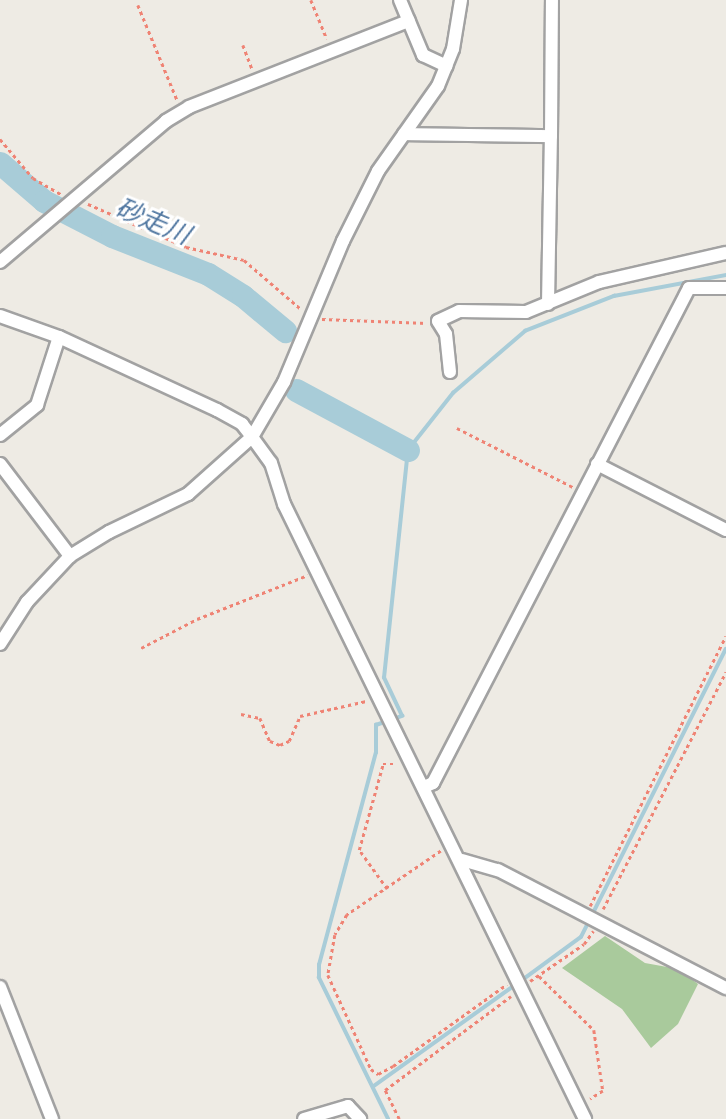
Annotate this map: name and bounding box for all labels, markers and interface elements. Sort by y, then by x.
water label: 砂走川 [111,191,195,251]

